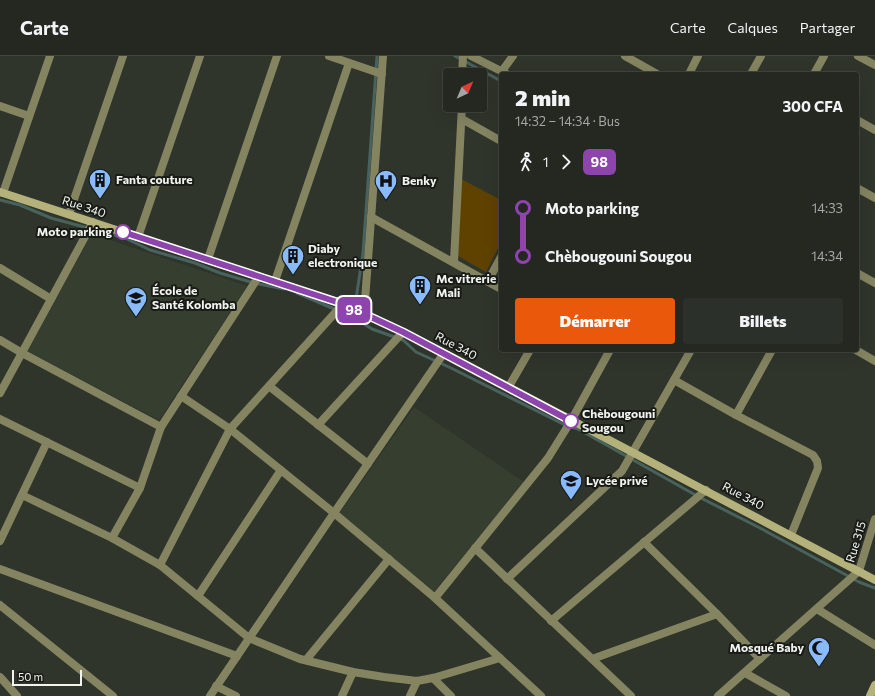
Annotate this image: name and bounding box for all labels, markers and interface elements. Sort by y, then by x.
text: Carte [20,16,69,39]
text: Carte [670,19,706,36]
text: Calques [728,19,778,36]
text: Partager [800,19,855,36]
north arrow [443,68,487,112]
map controls [443,68,487,112]
text: 2 min [515,84,570,111]
text: 300 CFA [782,97,843,115]
text: 14:32 – 14:34 · Bus [515,113,620,129]
icon: walk [515,151,537,173]
icon: forward [555,151,577,173]
text: 98 [591,153,608,170]
text: 1 [543,154,549,170]
building icon: Fanta couture [87,167,113,200]
hospital icon: Benky [373,168,399,201]
place label: Fanta couture [116,172,193,186]
place label: Benky [402,173,437,187]
street label: Rue 340 [61,192,108,220]
text: Moto parking [545,199,639,217]
text: 14:33 [812,200,843,216]
place label: Moto parking [37,224,112,238]
marker: Moto parking [115,224,131,240]
place label: Diaby electronique [308,241,377,269]
building icon: Diaby electronique [280,243,306,276]
text: Chèbougouni Sougou [545,247,692,265]
text: 14:34 [811,248,843,264]
place label: Mc vitrerie Mali [436,271,496,299]
building icon: Mc vitrerie Mali [407,273,433,306]
place label: École de Santé Kolomba [152,283,236,311]
school or university icon: École de Santé Kolomba [123,285,149,318]
line badge: 98 [336,297,372,323]
button: Démarrer [515,298,675,344]
button: Billets [683,298,843,344]
text: 98 [345,301,363,318]
street label: Rue 340 [433,328,480,362]
place label: Chèbougouni Sougou [582,406,655,434]
marker: Chèbougouni Sougou [563,413,579,429]
school or university icon: Lycée privé [558,468,584,501]
place label: Lycée privé [586,473,648,487]
street label: Rue 340 [720,478,767,512]
street label: Rue 315 [842,519,868,564]
mosque icon: Mosqué Baby [806,635,832,668]
place label: Mosqué Baby [730,640,804,654]
scale bar [12,668,82,687]
text: 50 m [18,670,43,683]

